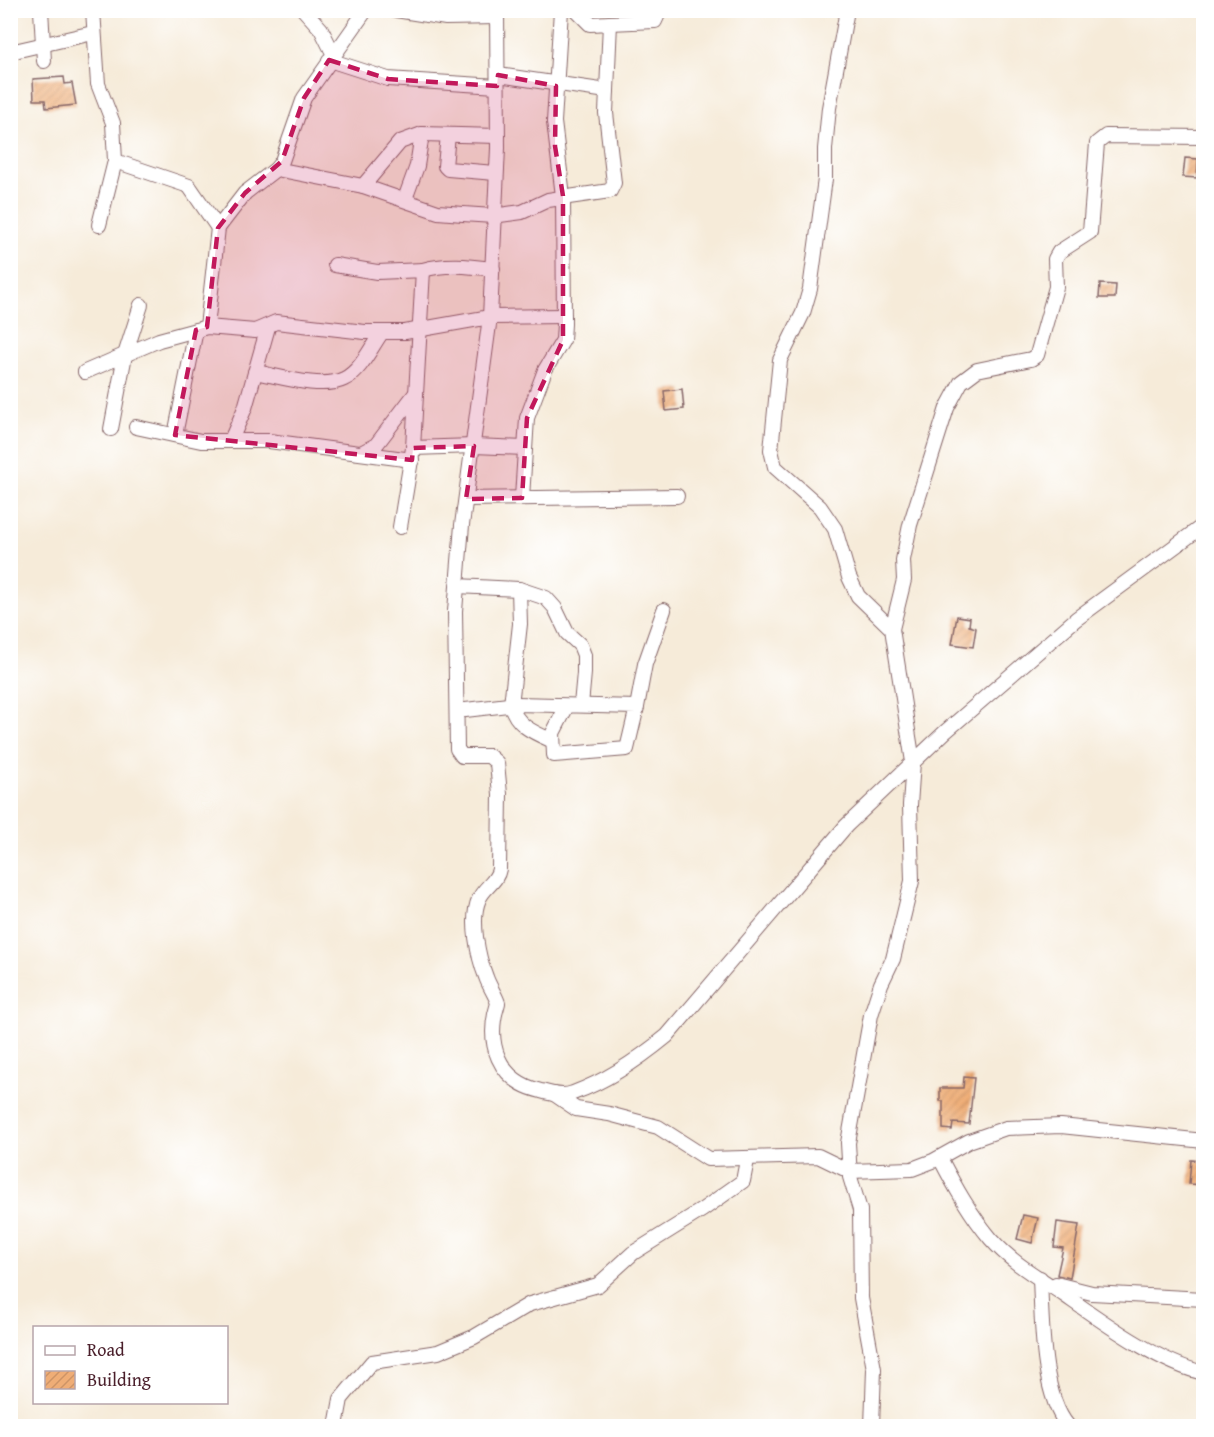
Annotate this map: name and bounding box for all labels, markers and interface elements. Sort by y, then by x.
legend [33,1326,228,1404]
text: Road [87,1336,125,1363]
text: Building [87,1366,151,1393]

